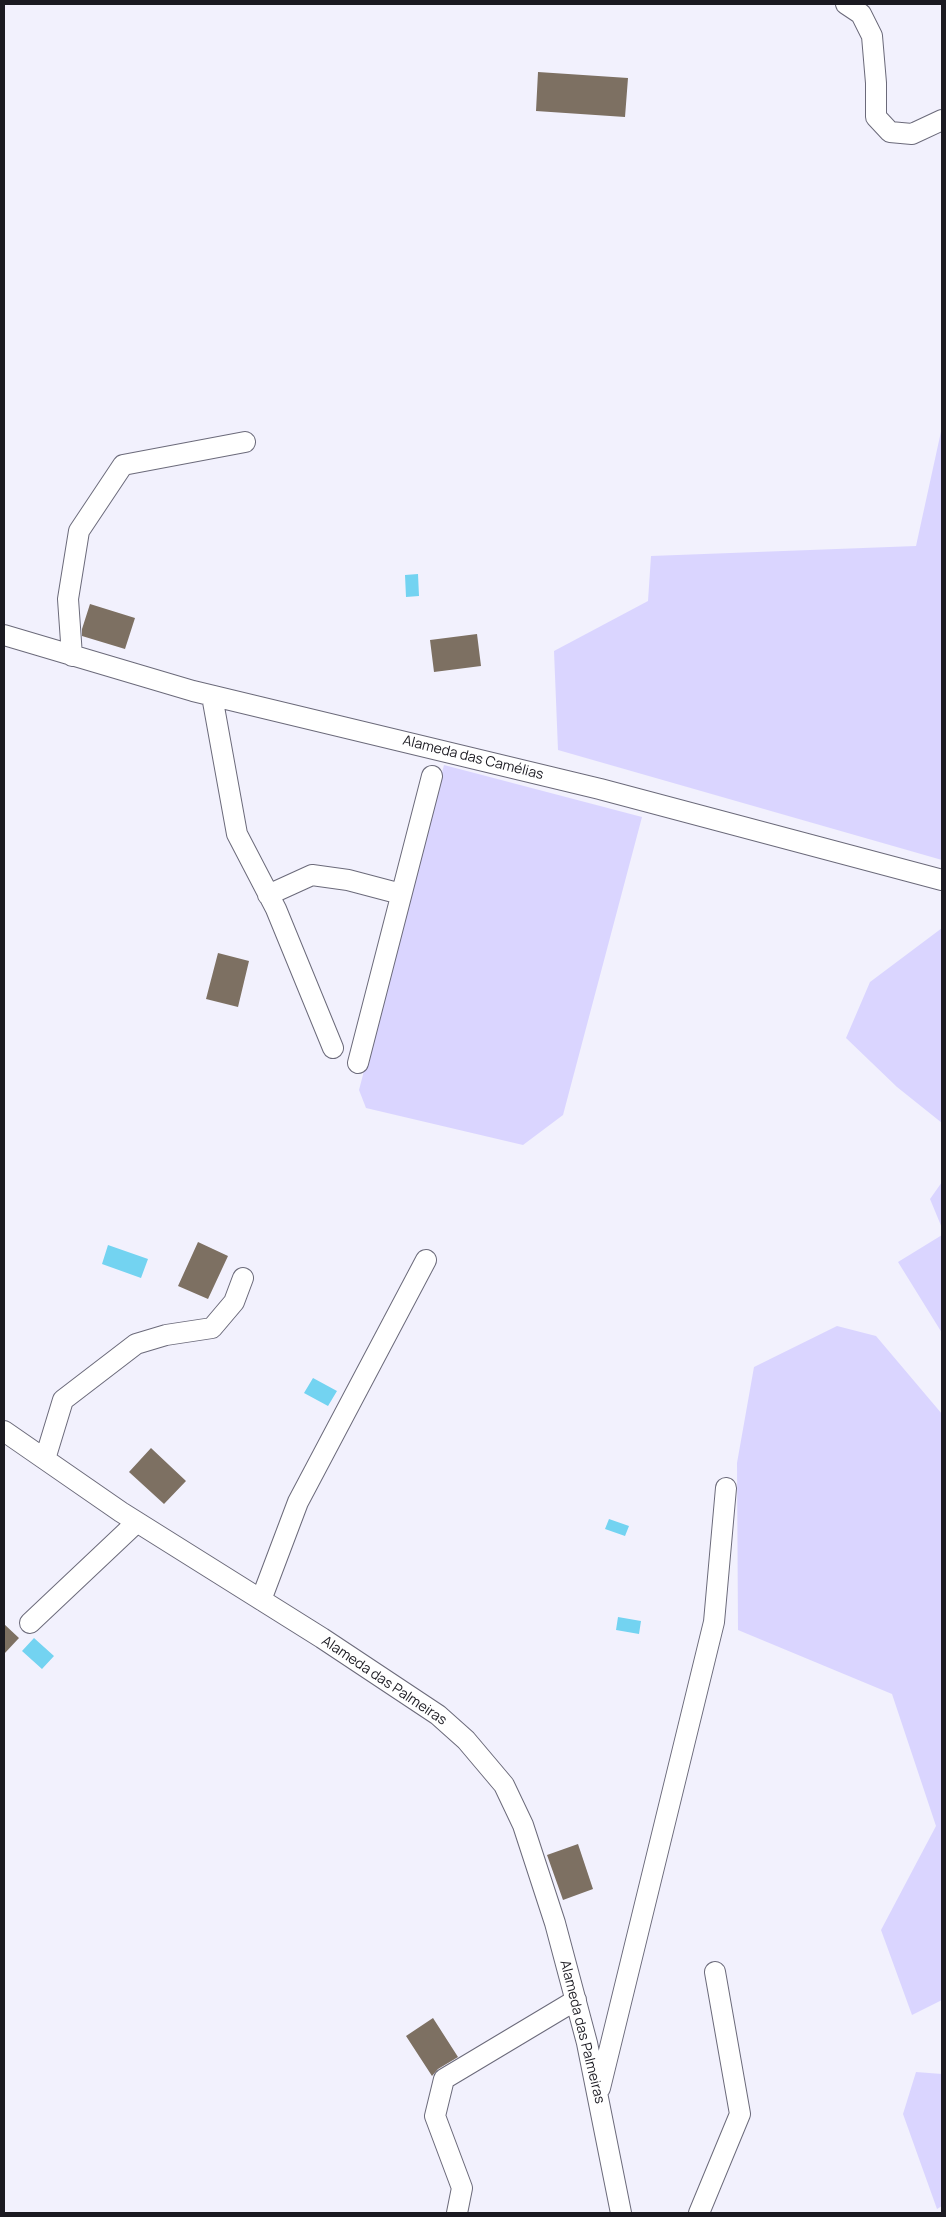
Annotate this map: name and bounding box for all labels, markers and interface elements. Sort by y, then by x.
street label: Alameda das Camélias [401,732,545,784]
street label: Alameda das Palmeiras [318,1633,450,1729]
street label: Alameda das Palmeiras [556,1958,608,2106]

